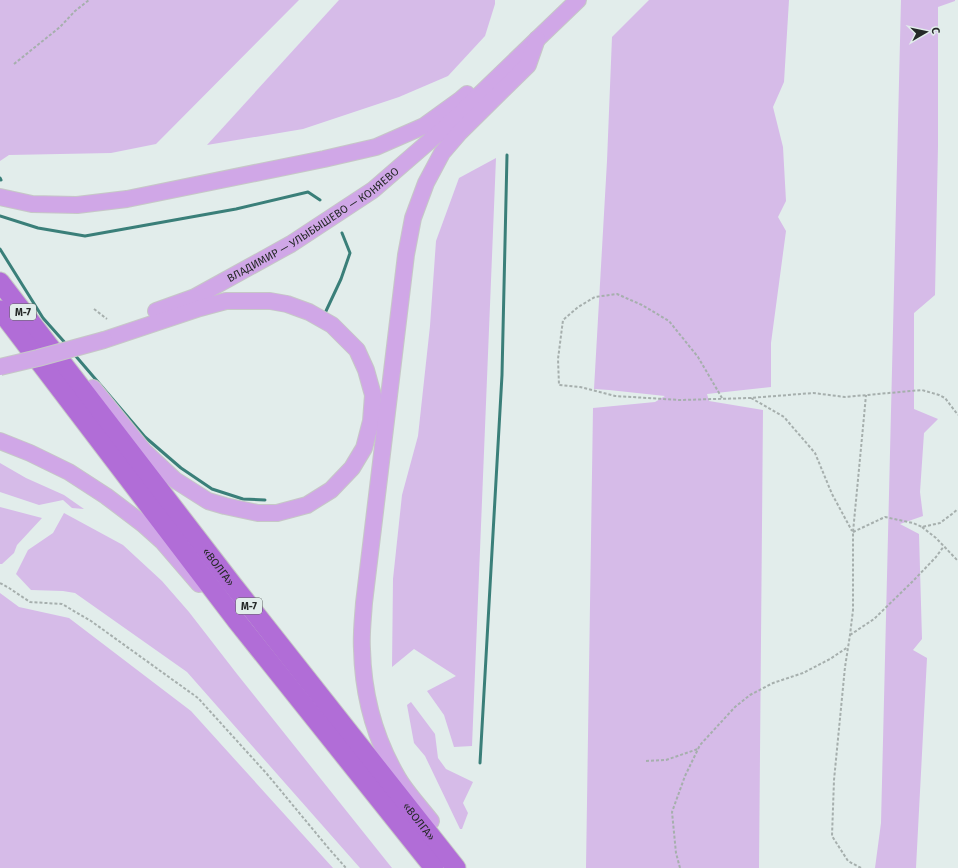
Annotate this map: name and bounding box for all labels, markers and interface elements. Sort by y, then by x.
north arrow [906,12,946,52]
text: С [928,26,942,35]
street label: ВЛАДИМИР — УЛЫБЫШЕВО — КОНЯЕВО [225,165,402,285]
road number: М-7 [10,304,36,320]
street label: «ВОЛГА» [200,545,237,589]
road number: М-7 [236,598,262,614]
street label: «ВОЛГА» [400,800,438,843]

